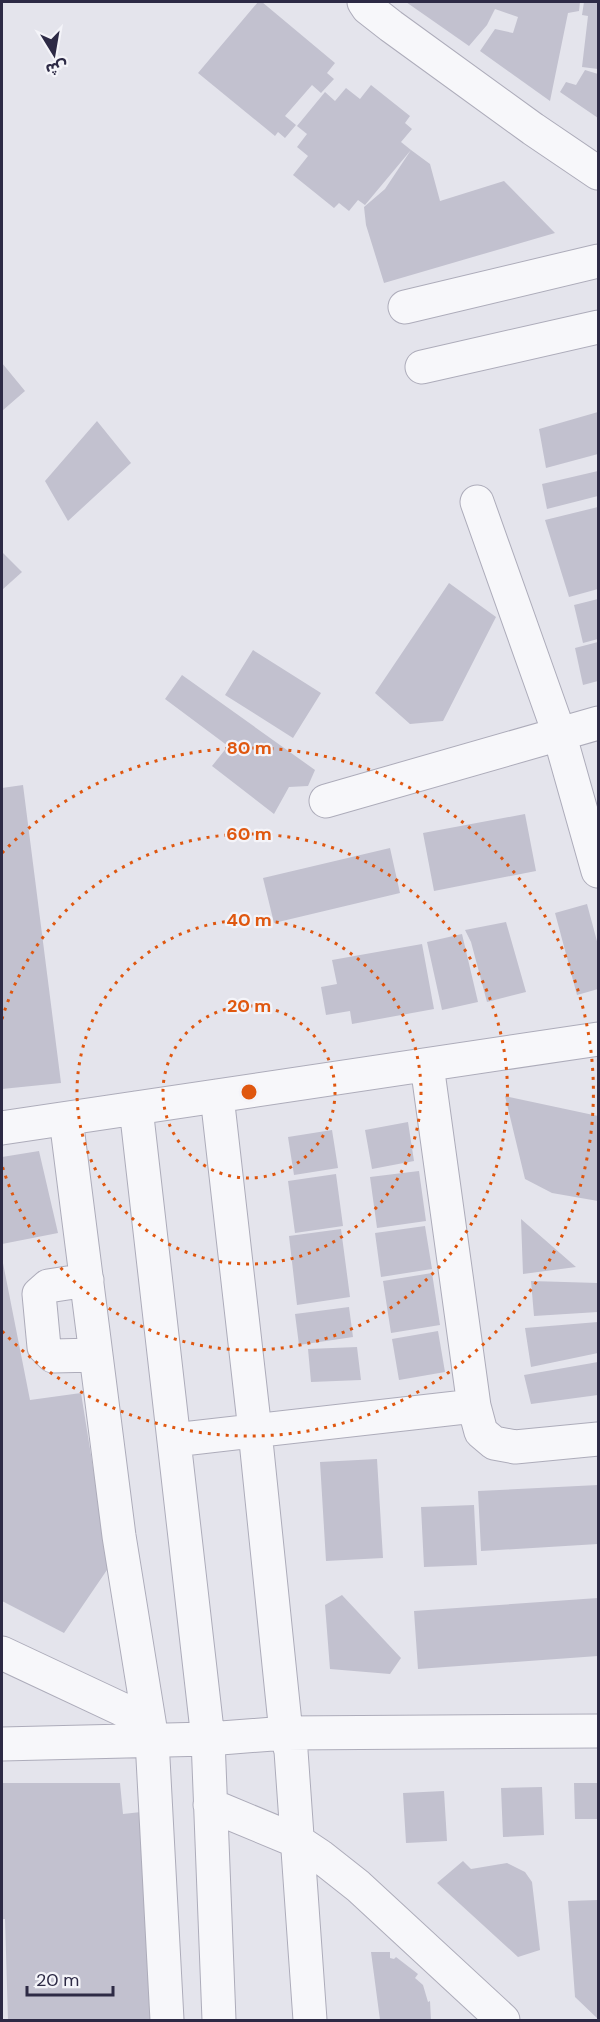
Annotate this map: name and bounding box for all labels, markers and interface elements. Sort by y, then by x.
north arrow [24,24,84,84]
text: ش [44,56,70,81]
text: 80 m [226,736,272,760]
text: 60 m [226,822,272,846]
text: 40 m [226,908,272,932]
text: 20 m [227,994,271,1018]
centre of rings [239,1082,259,1102]
scale bar [27,1959,112,1997]
text: 20 m [36,1968,79,1992]

